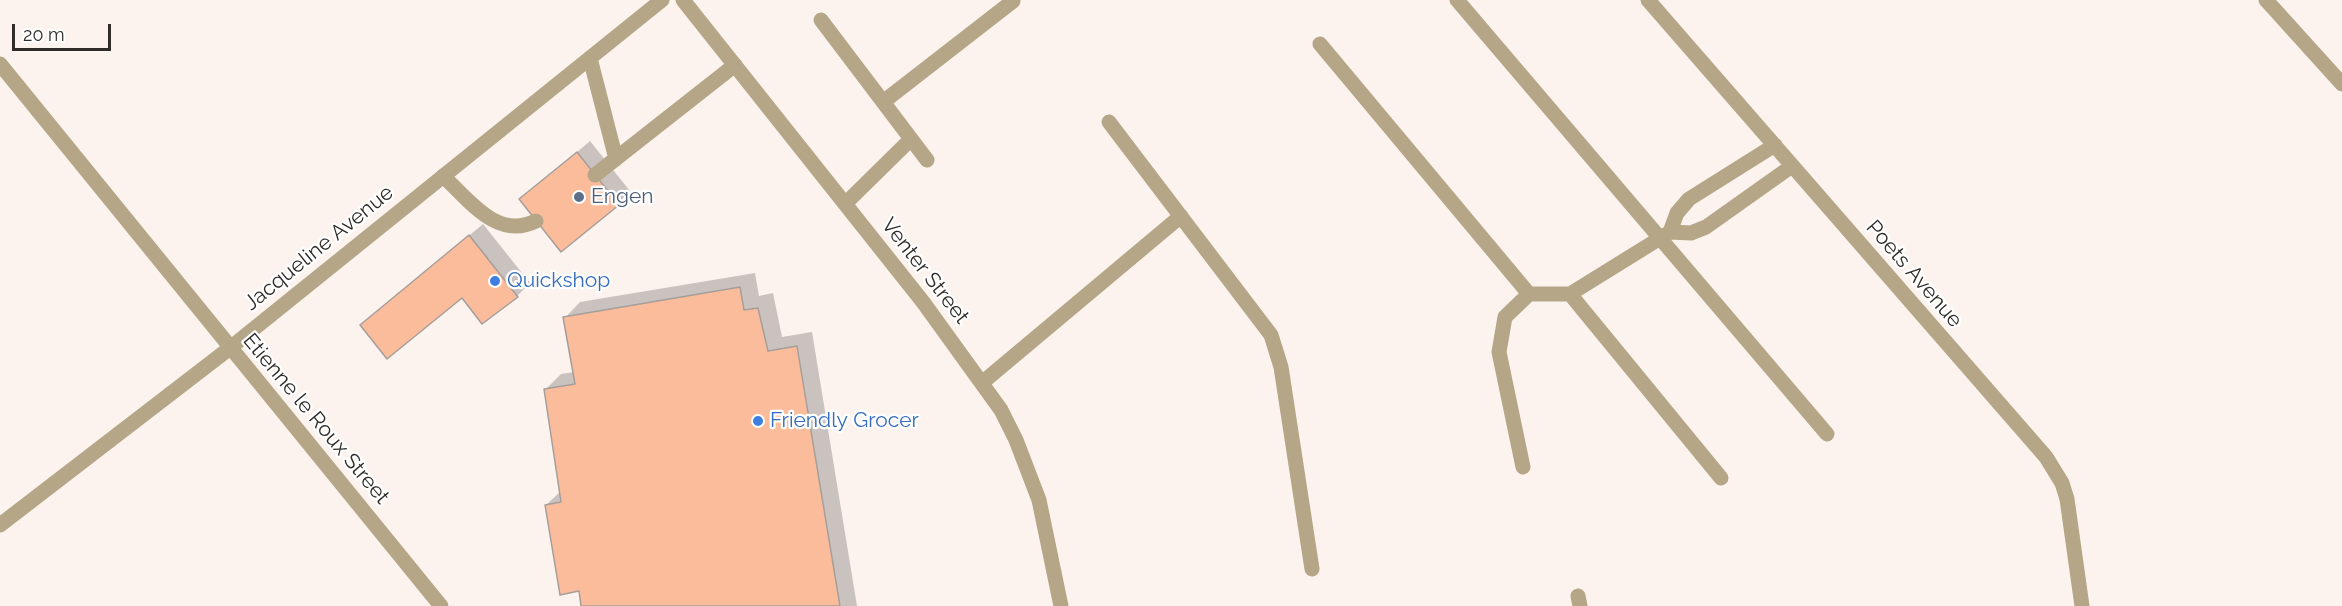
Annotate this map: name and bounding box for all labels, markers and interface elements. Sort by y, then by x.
scale bar [15,12,114,50]
text: 20 m [23,24,65,45]
street label: Jacqueline Avenue [239,180,399,316]
place label: Engen [591,184,653,210]
marker: Engen [572,190,586,204]
street label: Venter Street [876,213,974,329]
street label: Poets Avenue [1861,215,1967,333]
place label: Quickshop [507,268,610,294]
marker: Quickshop [488,274,502,288]
street label: Etienne le Roux Street [237,329,395,509]
place label: Friendly Grocer [770,408,919,434]
marker: Friendly Grocer [751,414,765,428]

